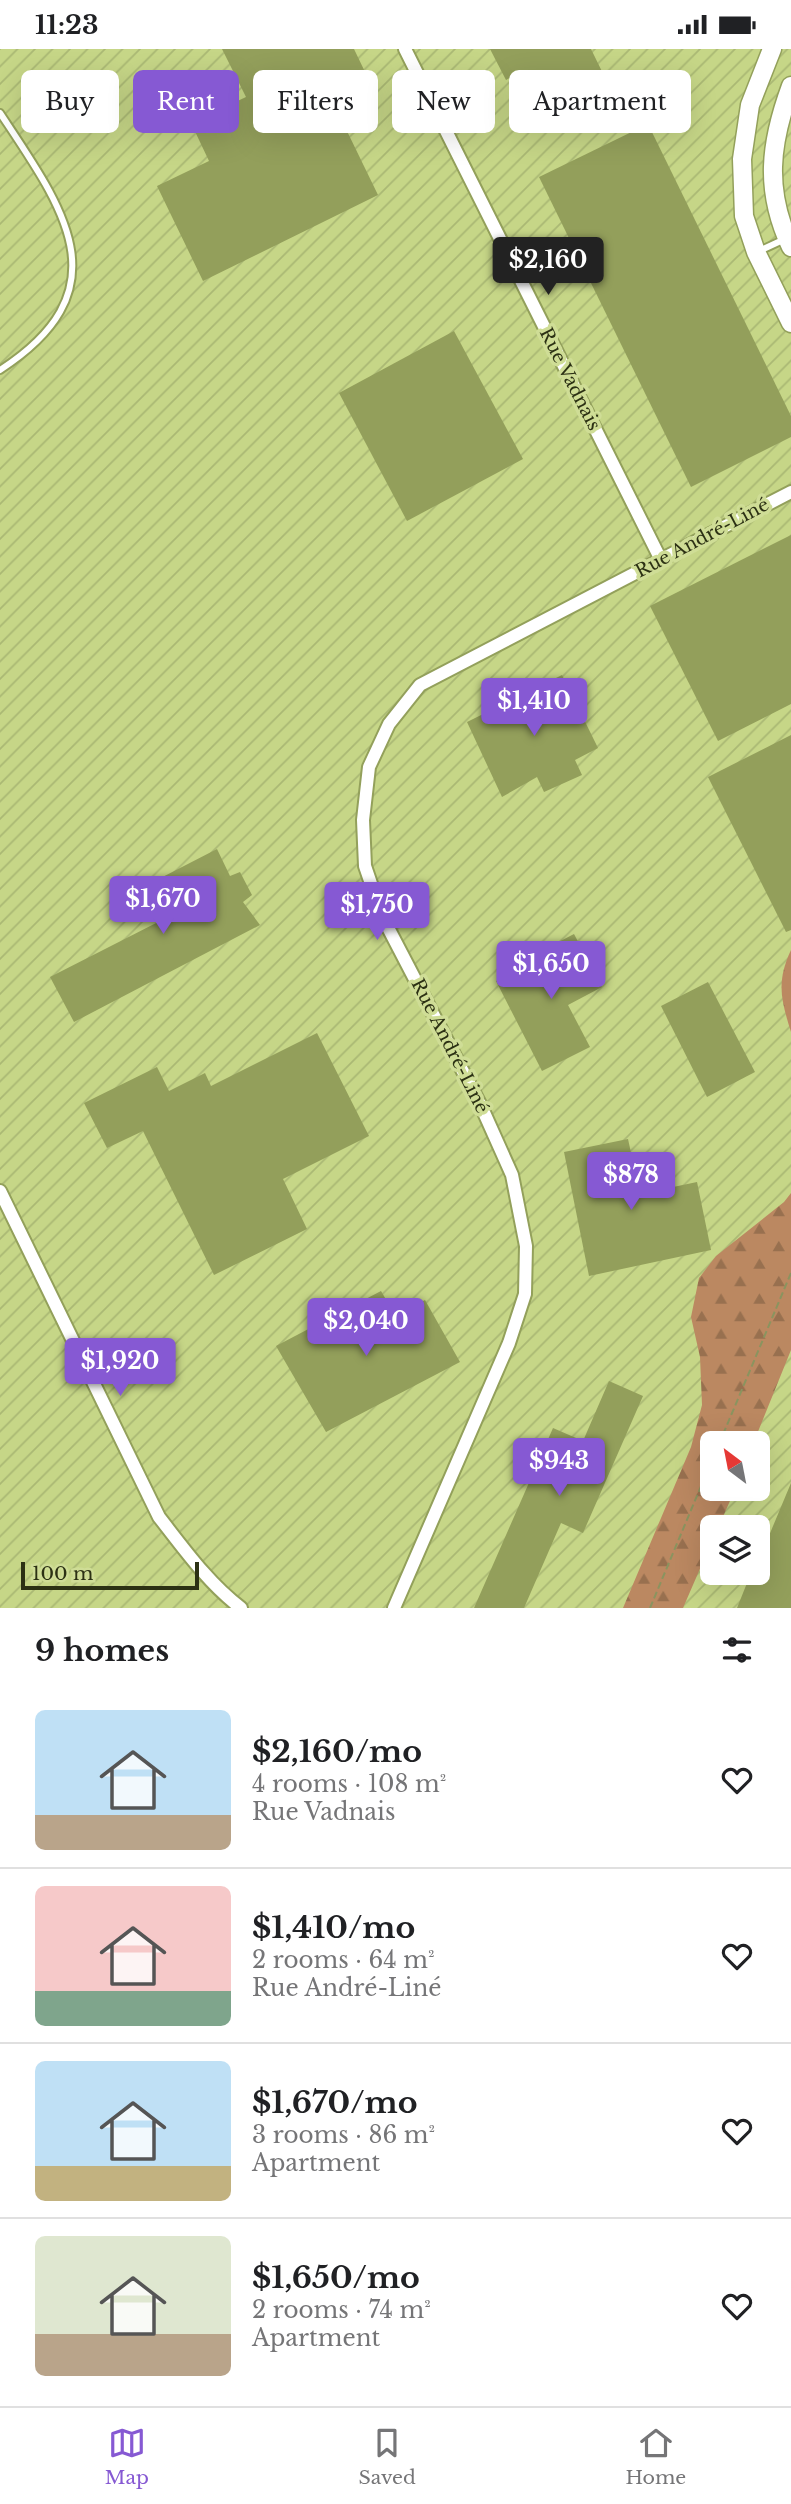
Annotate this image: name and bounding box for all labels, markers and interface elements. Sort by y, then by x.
text: 11:23 [35,9,99,41]
chip: Buy [21,70,119,133]
chip: Rent [133,70,239,133]
chip: Filters [253,70,378,133]
chip: New [392,70,495,133]
chip: Apartment [509,70,691,133]
pin: $2,160 [491,237,605,297]
text: $2,160 [509,246,587,274]
street label: Rue Vadnais [535,324,605,434]
street label: Rue André-Liné [631,493,773,583]
pin: $1,410 [477,679,591,738]
text: $1,410 [497,687,571,715]
pin: $1,670 [106,877,220,936]
pin: $1,750 [320,883,434,942]
text: $1,670 [125,885,201,913]
text: $1,750 [340,891,414,919]
pin: $1,650 [494,941,608,1001]
text: $1,650 [512,950,590,978]
street label: Rue André-Liné [407,975,493,1117]
pin: $878 [590,1153,672,1212]
text: $878 [603,1161,659,1189]
pin: $2,040 [309,1299,423,1358]
text: $2,040 [323,1307,409,1335]
pin: $1,920 [63,1339,177,1398]
text: $1,920 [81,1347,159,1375]
north arrow [700,1431,770,1501]
map controls [700,1431,770,1585]
pin: $943 [518,1439,600,1498]
text: $943 [529,1447,589,1475]
button: layers [700,1515,770,1585]
scale bar [21,1559,200,1591]
text: 100 m [32,1562,93,1585]
icon: filters [718,1631,756,1669]
text: 9 homes [35,1632,169,1669]
text: $2,160/mo [252,1733,422,1770]
icon: home [91,1738,175,1822]
icon: heart [718,1761,756,1799]
text: 4 rooms · 108 m² [252,1770,446,1798]
text: Rue Vadnais [252,1798,395,1826]
text: $1,410/mo [252,1909,415,1946]
icon: home [91,1914,175,1998]
icon: heart [718,1937,756,1975]
text: 2 rooms · 64 m² [252,1946,435,1974]
text: Rue André-Liné [252,1974,441,2002]
text: $1,670/mo [252,2084,418,2121]
icon: home [91,2089,175,2173]
icon: heart [718,2112,756,2150]
text: 3 rooms · 86 m² [252,2121,435,2149]
text: Apartment [252,2149,380,2177]
text: $1,650/mo [252,2259,420,2296]
icon: home [91,2264,175,2348]
icon: heart [718,2287,756,2325]
text: 2 rooms · 74 m² [252,2296,431,2324]
text: Apartment [252,2324,380,2352]
tab: Map [105,2424,149,2489]
tab: Saved [359,2424,416,2489]
tab: Home [625,2424,686,2489]

